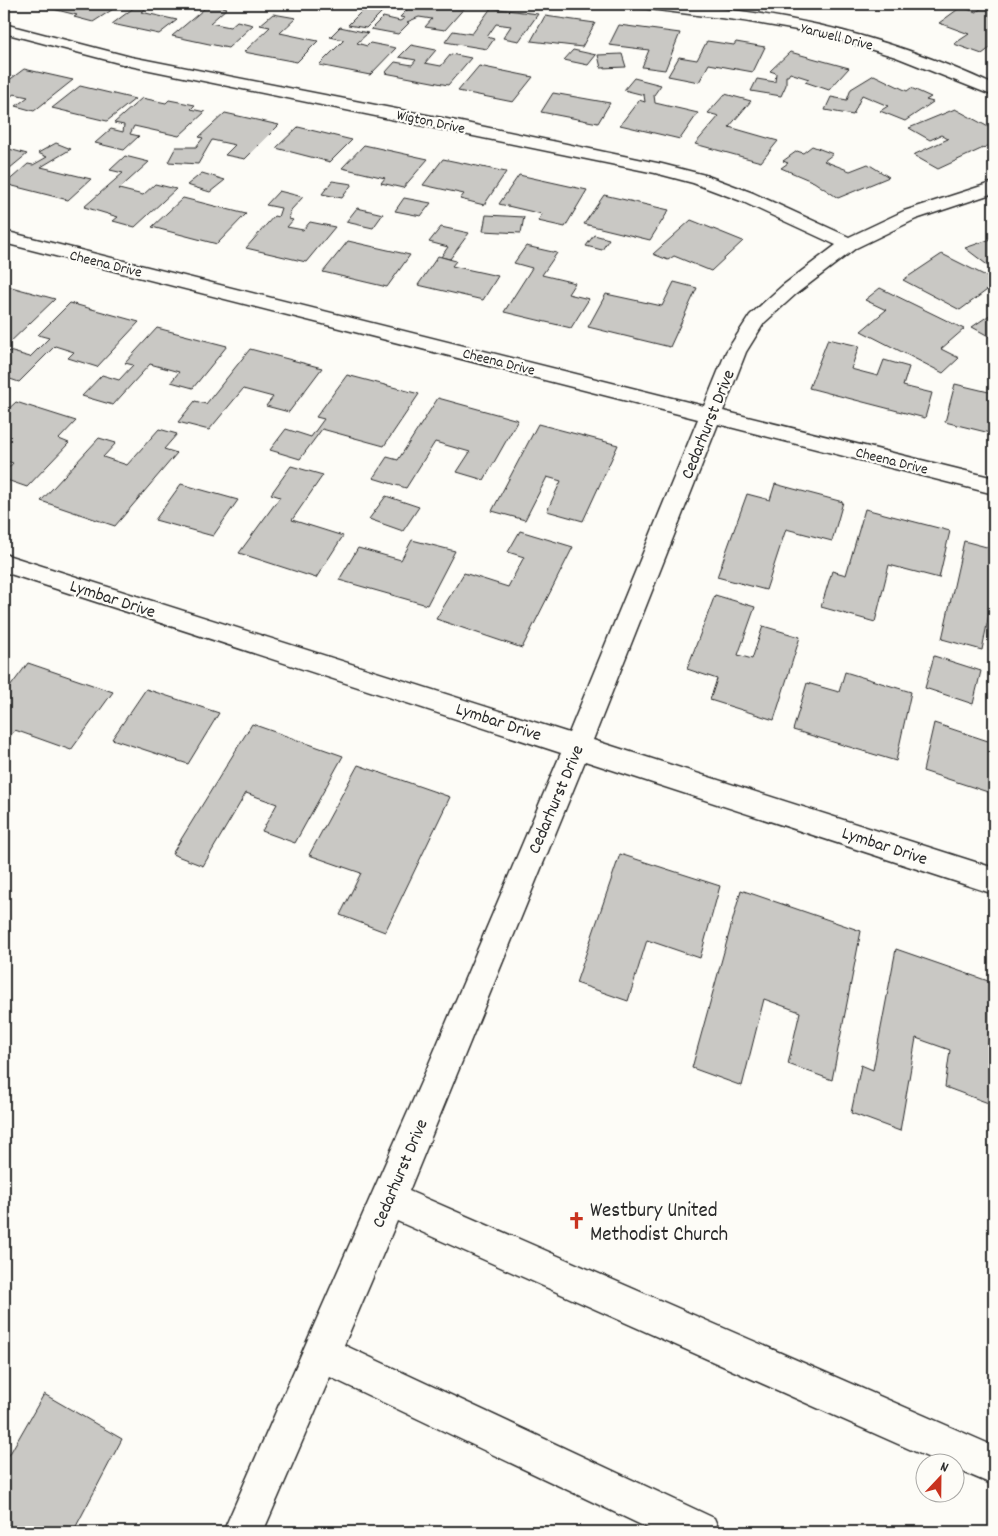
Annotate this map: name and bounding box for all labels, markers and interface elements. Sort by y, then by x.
street label: Yarwell Drive [798,18,875,58]
street label: Wigton Drive [394,105,467,141]
street label: Cheena Drive [67,245,144,285]
street label: Cheena Drive [460,343,537,383]
street label: Cedarhurst Drive [676,366,743,483]
street label: Cheena Drive [853,442,930,482]
street label: Lymbar Drive [66,575,158,626]
street label: Lymbar Drive [452,698,544,749]
street label: Cedarhurst Drive [523,742,592,858]
street label: Lymbar Drive [838,822,930,873]
street label: Cedarhurst Drive [367,1116,436,1232]
place label: Westbury United Methodist Church [590,1197,728,1251]
church icon: Westbury United Methodist Church [566,1211,586,1231]
north arrow [916,1454,966,1504]
text: N [937,1457,951,1478]

